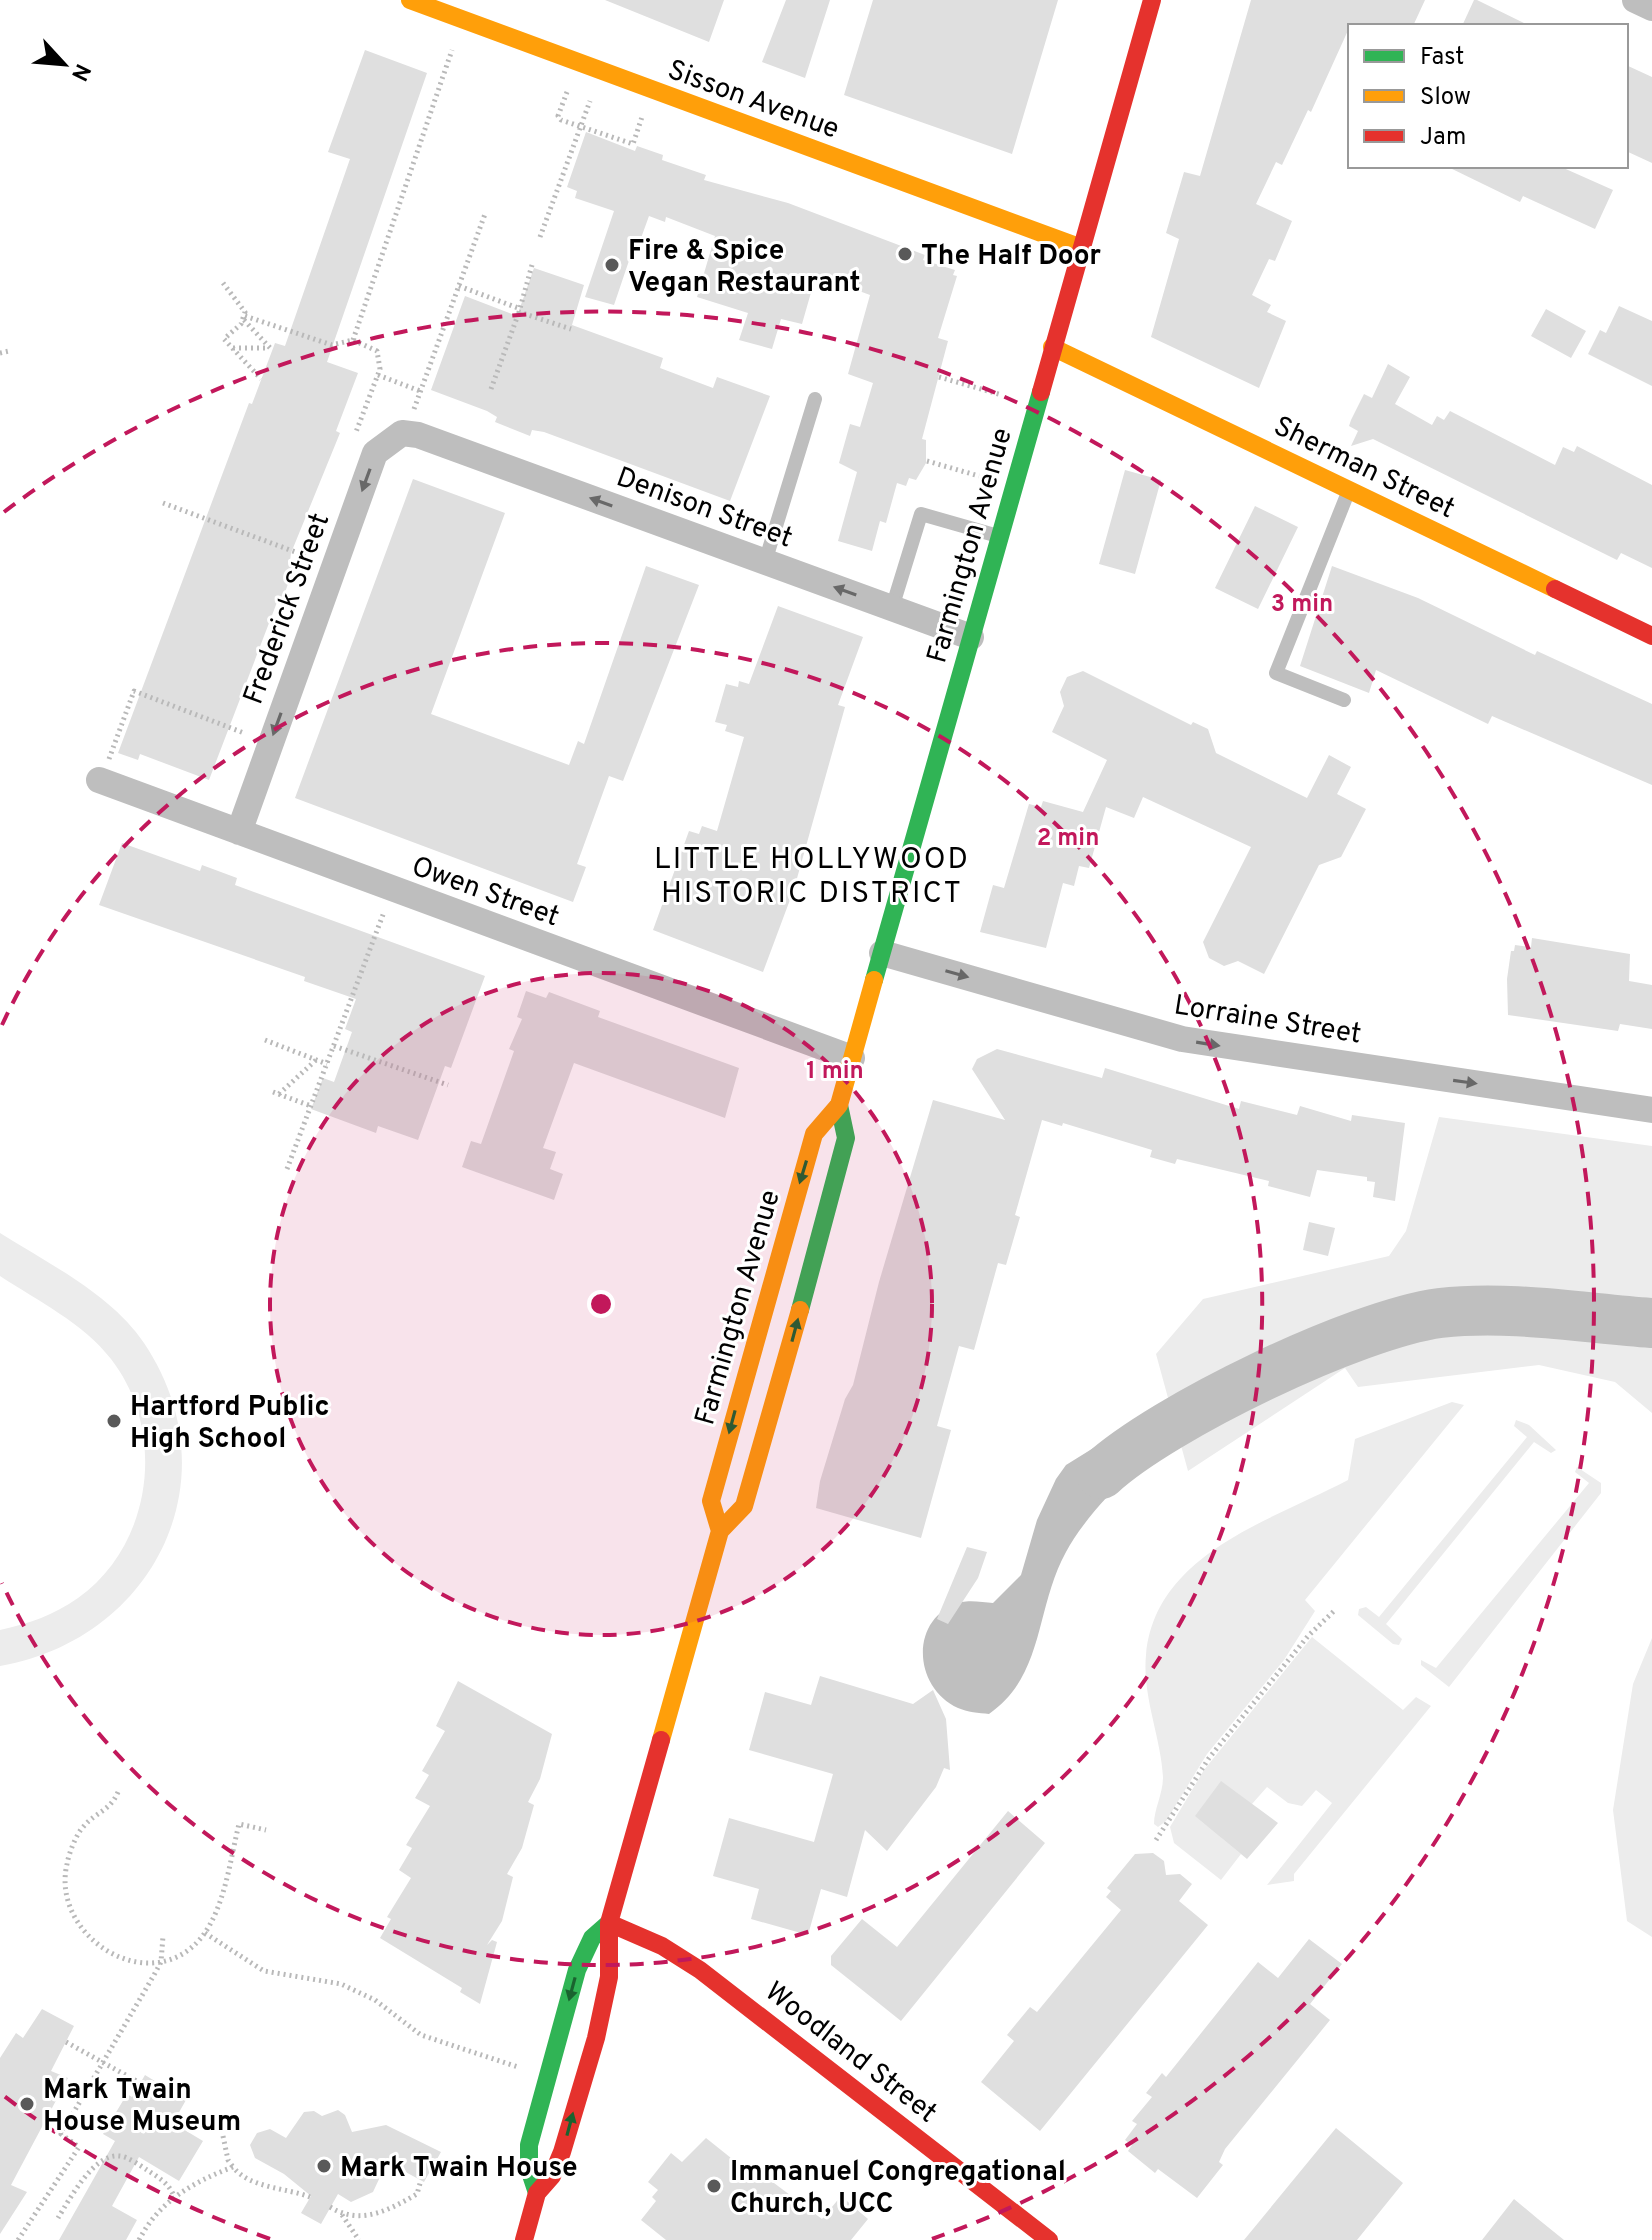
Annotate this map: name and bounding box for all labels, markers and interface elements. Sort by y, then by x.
north arrow [24,24,104,104]
legend [1348,24,1628,168]
text: Fast [1420,43,1464,73]
street label: Sisson Avenue [662,53,844,149]
text: N [64,59,95,85]
text: Slow [1420,83,1471,113]
text: Jam [1420,123,1466,153]
place label: Fire & Spice Vegan Restaurant [628,234,861,302]
place label: The Half Door [921,239,1101,275]
marker: The Half Door [896,245,914,263]
marker: Fire & Spice Vegan Restaurant [603,256,621,274]
street label: Sherman Street [1267,409,1460,528]
street label: Farmington Avenue [920,424,1022,667]
street label: Denison Street [611,460,797,557]
one-way arrow [359,468,372,492]
one-way arrow [589,495,613,508]
street label: Frederick Street [237,508,339,710]
one-way arrow [833,584,857,597]
text: 3 min [1271,590,1333,620]
one-way arrow [271,712,283,736]
text: 2 min [1037,824,1099,854]
district label: LITTLE HOLLYWOOD HISTORIC DISTRICT [654,842,970,913]
street label: Owen Street [406,849,564,936]
one-way arrow [945,969,970,981]
street label: Lorraine Street [1171,988,1364,1054]
one-way arrow [1196,1038,1221,1050]
text: 1 min [806,1057,864,1087]
one-way arrow [1453,1076,1478,1089]
one-way arrow [796,1160,809,1184]
street label: Farmington Avenue [688,1186,790,1429]
centre of rings [587,1290,615,1318]
one-way arrow [789,1318,801,1343]
place label: Hartford Public High School [130,1390,330,1458]
one-way arrow [726,1410,738,1435]
marker: Hartford Public High School [105,1412,123,1430]
street label: Woodland Street [757,1975,944,2132]
one-way arrow [566,1977,578,2002]
place label: Mark Twain House Museum [43,2073,241,2141]
marker: Mark Twain House Museum [18,2095,36,2113]
one-way arrow [564,2112,576,2137]
place label: Mark Twain House [340,2151,578,2187]
place label: Immanuel Congregational Church, UCC [730,2155,1066,2223]
marker: Mark Twain House [315,2157,333,2175]
marker: Immanuel Congregational Church, UCC [705,2177,723,2195]

